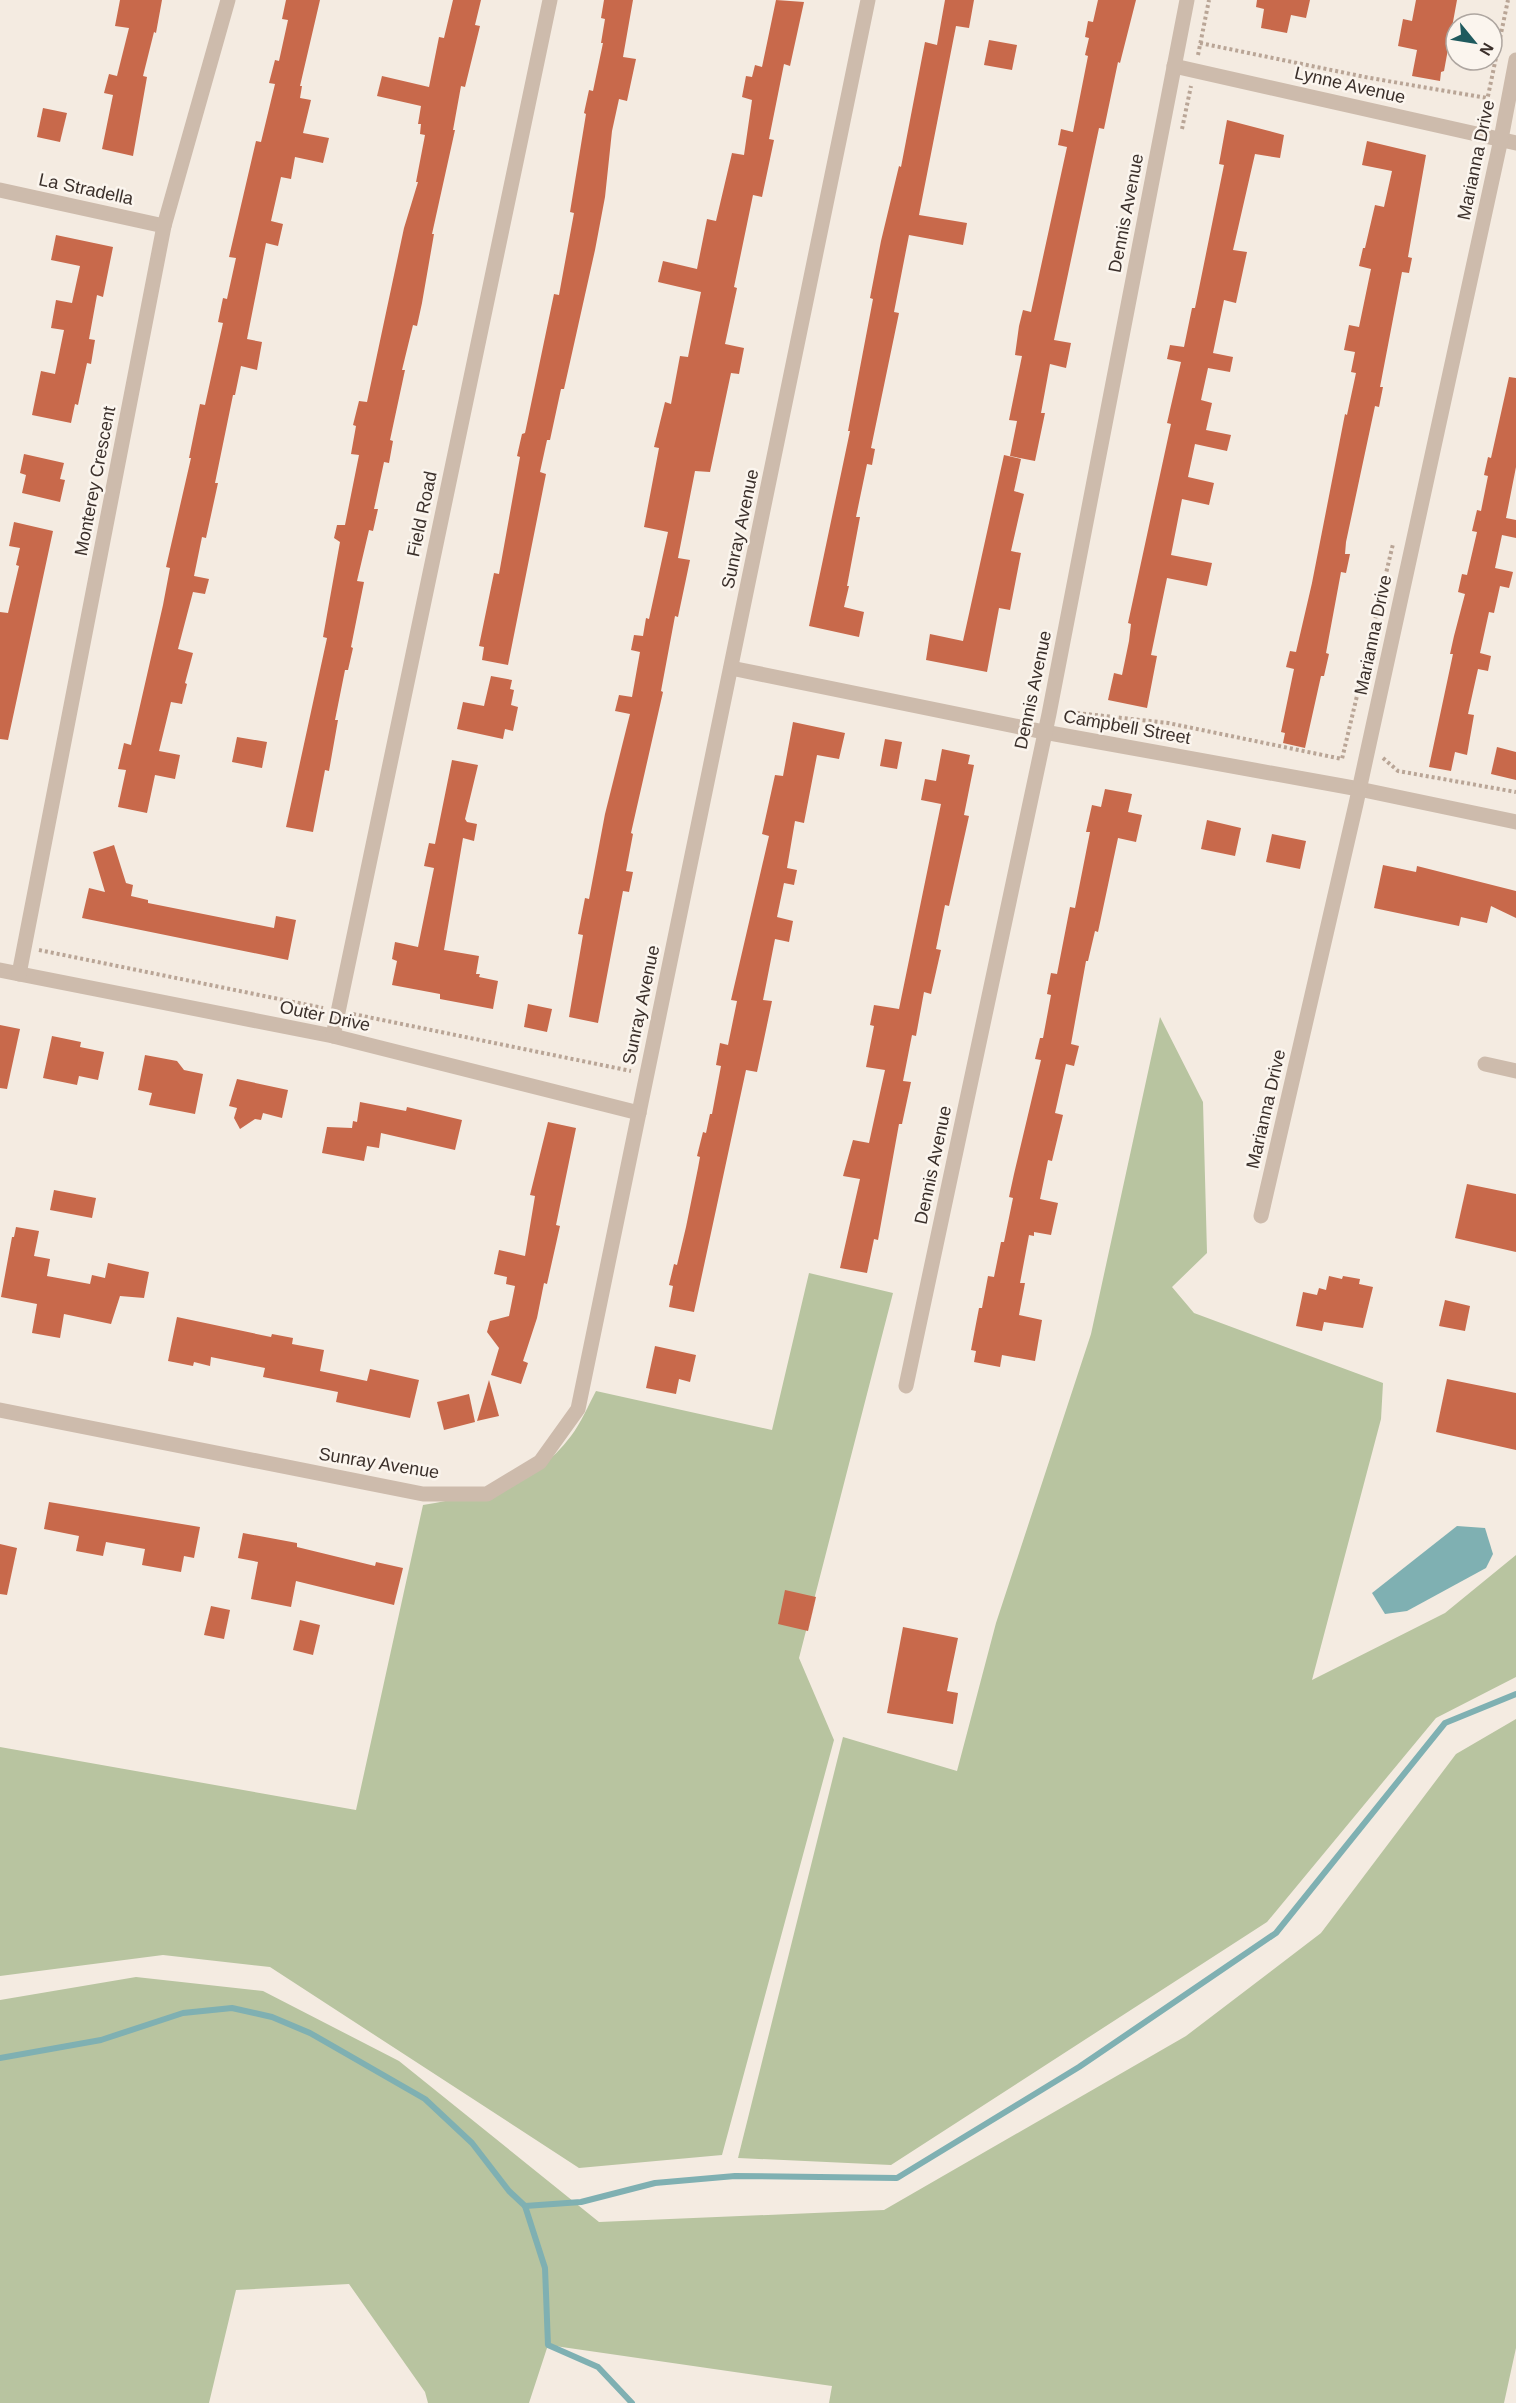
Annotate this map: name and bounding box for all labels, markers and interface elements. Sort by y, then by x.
north arrow [1444,12,1504,72]
text: N [1476,40,1497,59]
street label: Lynne Avenue [1293,63,1407,107]
street label: Marianna Drive [1454,98,1498,222]
street label: Dennis Avenue [1105,152,1147,274]
street label: La Stradella [37,169,136,209]
street label: Monterey Crescent [71,404,119,558]
street label: Sunray Avenue [718,467,762,591]
street label: Field Road [403,469,441,559]
street label: Marianna Drive [1351,573,1395,697]
street label: Dennis Avenue [1011,629,1055,751]
street label: Campbell Street [1062,706,1192,748]
street label: Sunray Avenue [619,943,663,1067]
street label: Outer Drive [278,997,372,1035]
street label: Marianna Drive [1243,1047,1289,1171]
street label: Dennis Avenue [911,1104,955,1226]
street label: Sunray Avenue [317,1444,441,1482]

